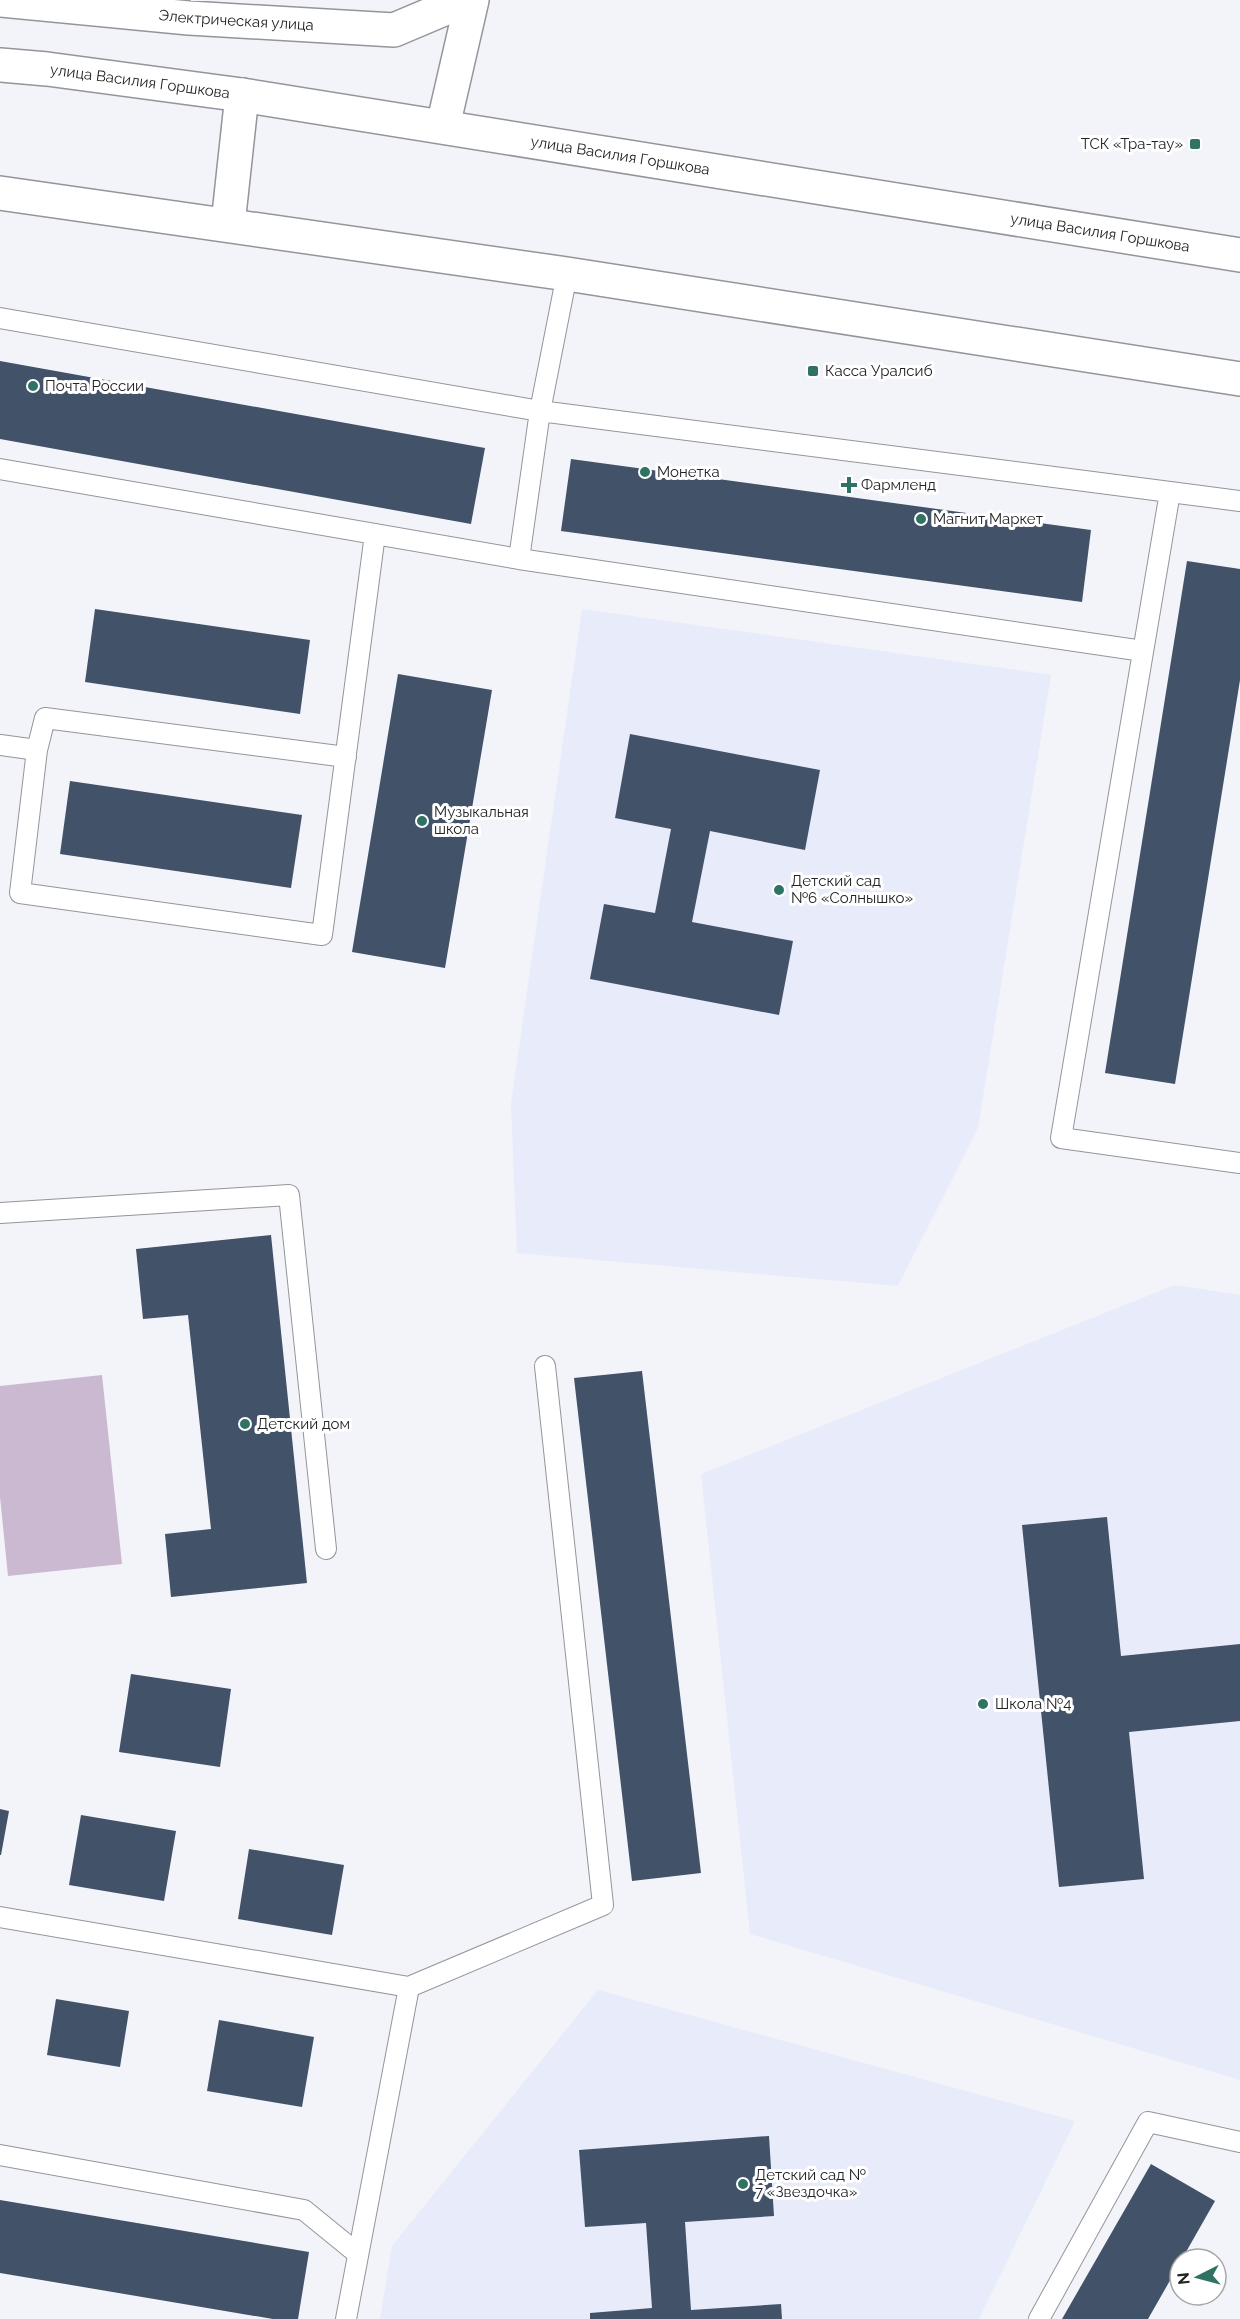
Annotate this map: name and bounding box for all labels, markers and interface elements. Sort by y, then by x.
street label: Электрическая улица [158,6,314,34]
street label: улица Василия Горшкова [49,61,231,102]
street label: улица Василия Горшкова [529,132,711,179]
place label: ТСК «Тра-тау» [1081,135,1183,153]
marker: ТСК «Тра-тау» [1188,137,1202,151]
street label: улица Василия Горшкова [1009,209,1191,256]
place label: Касса Уралсиб [825,362,933,380]
marker: Касса Уралсиб [806,364,820,378]
place label: Почта России [45,377,144,395]
marker: Почта России [26,379,40,393]
place label: Монетка [657,463,720,481]
marker: Монетка [638,465,652,479]
place label: Фармленд [861,476,936,494]
marker: Фармленд [842,478,856,492]
place label: Магнит Маркет [933,510,1043,528]
marker: Магнит Маркет [914,512,928,526]
place label: Музыкальная школа [434,803,529,838]
marker: Музыкальная школа [415,814,429,828]
place label: Детский сад №6 «Солнышко» [791,872,913,907]
marker: Детский сад №6 «Солнышко» [772,883,786,897]
place label: Детский дом [257,1415,350,1433]
marker: Детский дом [238,1417,252,1431]
place label: Школа №4 [995,1695,1071,1713]
marker: Школа №4 [976,1697,990,1711]
place label: Детский сад № 7 «Звездочка» [755,2166,866,2201]
marker: Детский сад № 7 «Звездочка» [736,2177,750,2191]
north arrow [1168,2247,1228,2307]
text: N [1173,2271,1194,2286]

